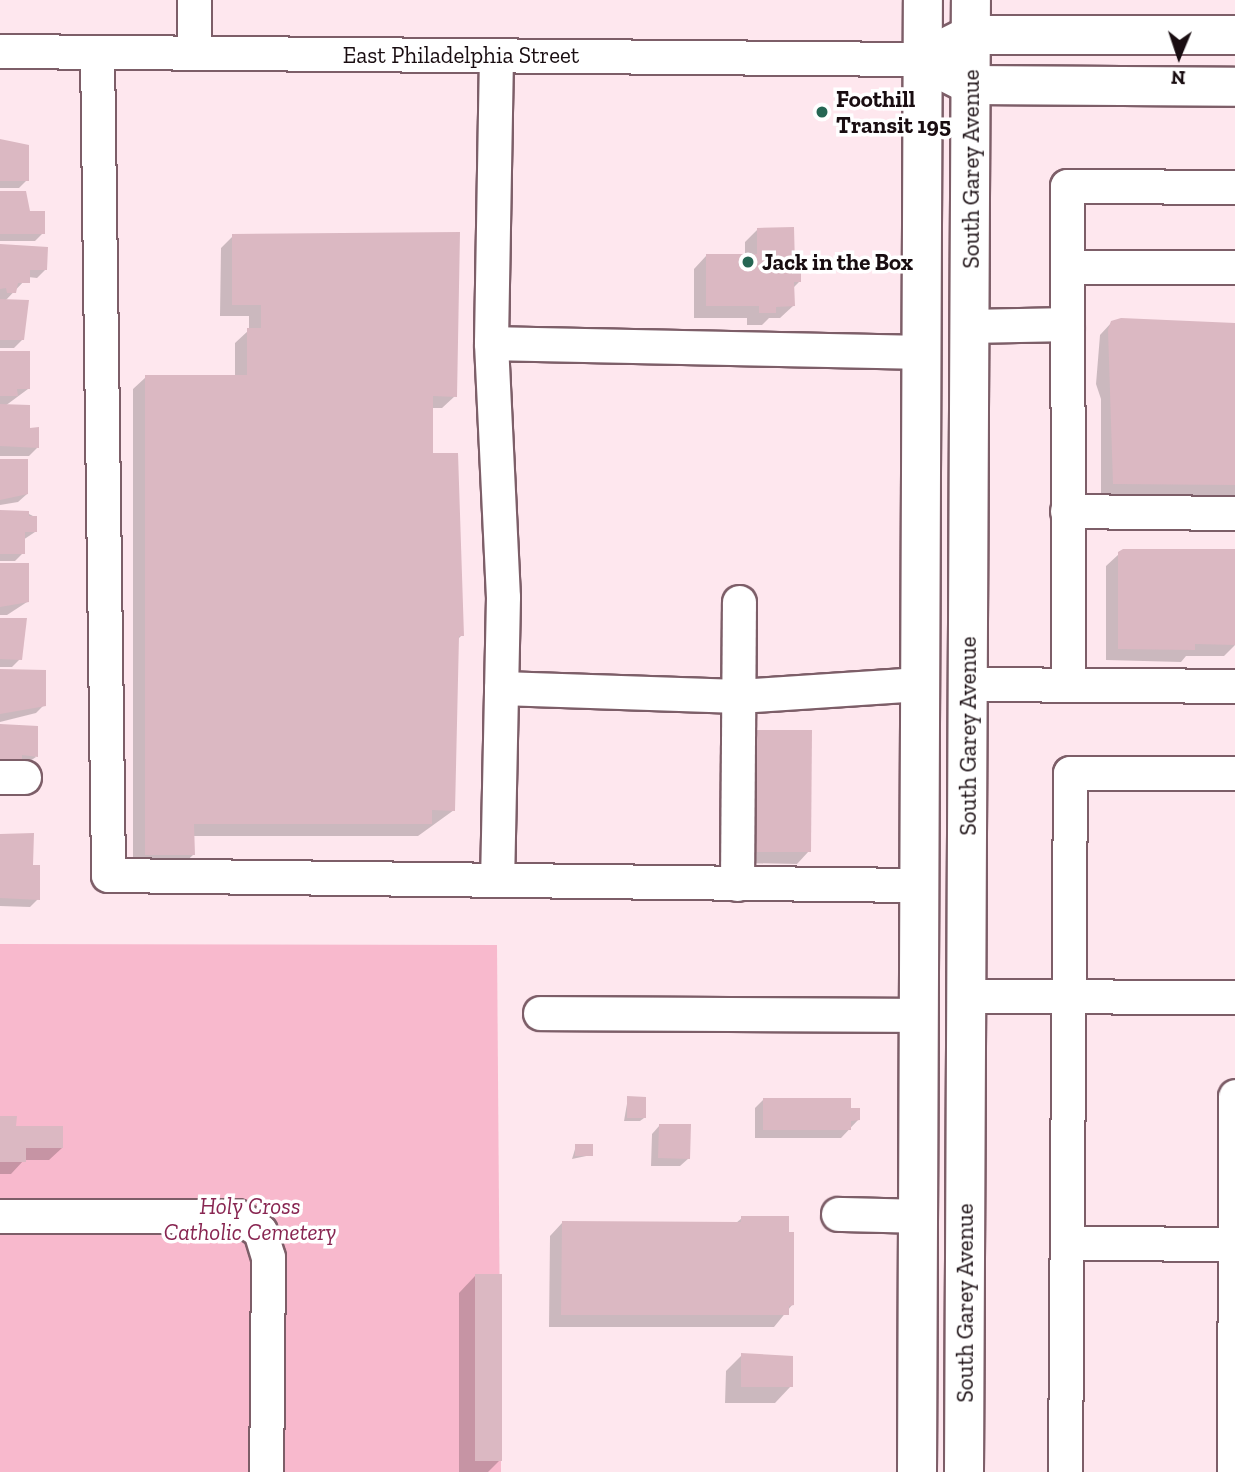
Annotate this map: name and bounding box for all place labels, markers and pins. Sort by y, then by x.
place label: Foothill Transit 195 [836,85,951,139]
marker: Foothill Transit 195 [814,104,830,120]
place label: Jack in the Box [762,248,913,276]
marker: Jack in the Box [740,254,756,270]

